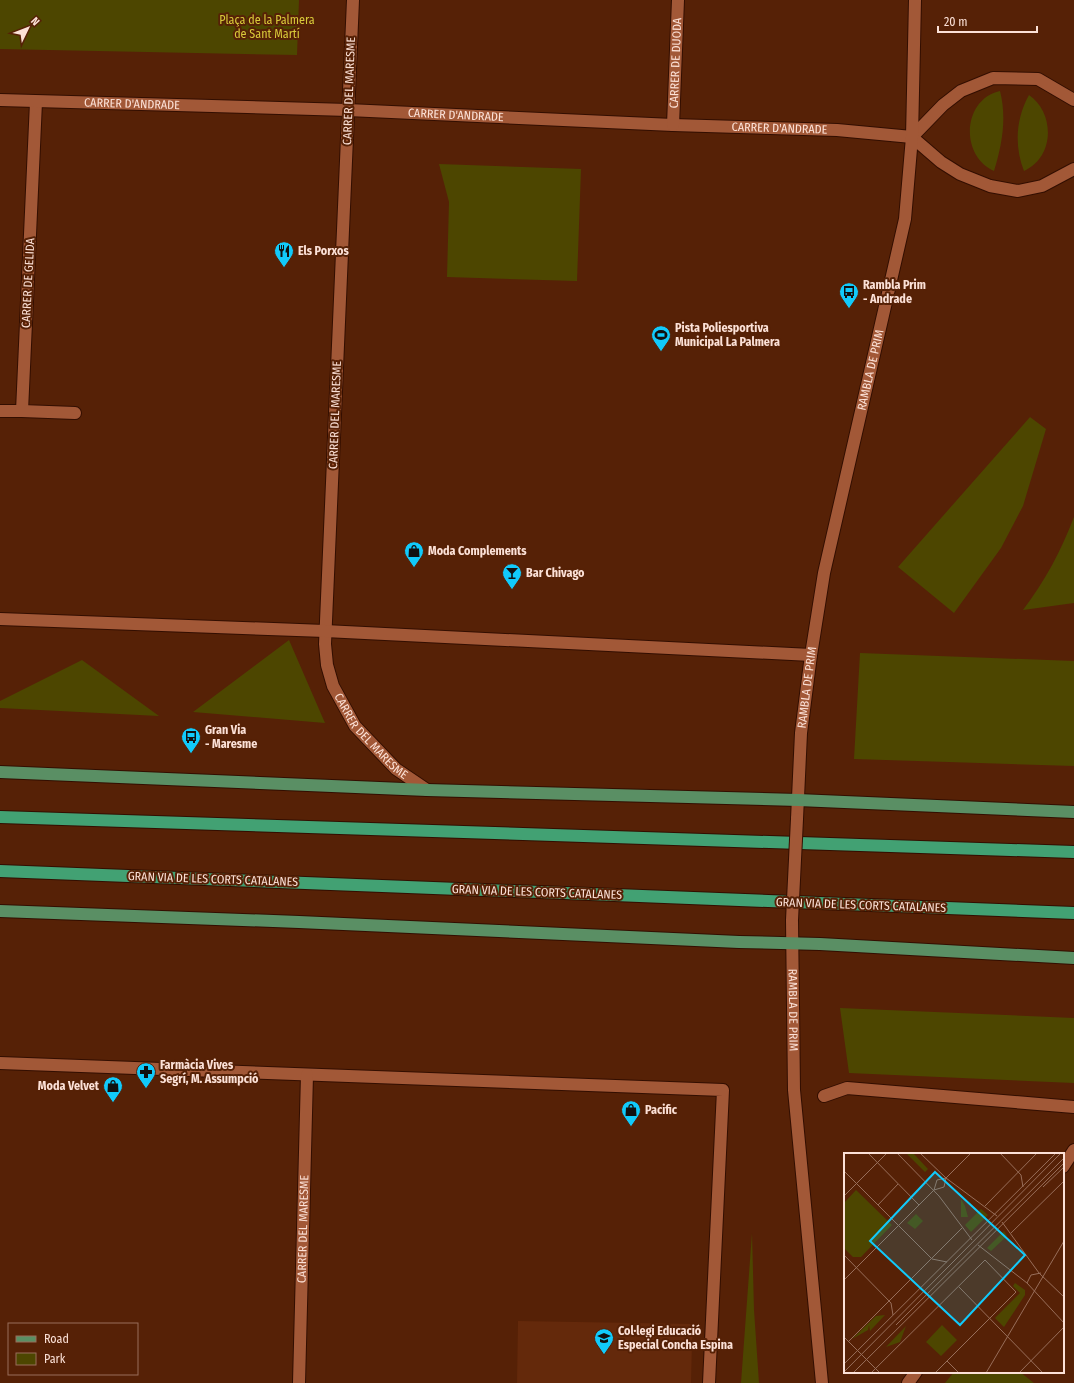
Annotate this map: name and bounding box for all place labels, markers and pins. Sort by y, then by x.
restaurant icon: Els Porxos [273,240,295,268]
place label: Els Porxos [298,244,349,258]
place label: Rambla Prim - Andrade [863,278,926,306]
bus stop icon: Rambla Prim - Andrade [838,281,860,309]
place label: Pista Poliesportiva Municipal La Palmera [675,321,780,349]
sports icon: Pista Poliesportiva Municipal La Palmera [650,324,672,352]
shop icon: Moda Complements [403,540,425,568]
place label: Moda Complements [428,544,527,558]
bar icon: Bar Chivago [501,562,523,590]
place label: Bar Chivago [526,566,585,580]
place label: Gran Via - Maresme [205,723,257,751]
bus stop icon: Gran Via - Maresme [180,726,202,754]
place label: Farmàcia Vives Segrí, M. Assumpció [160,1058,259,1086]
pharmacy icon: Farmàcia Vives Segrí, M. Assumpció [135,1061,157,1089]
shop icon: Moda Velvet [102,1075,124,1103]
place label: Moda Velvet [38,1079,100,1093]
shop icon: Pacific [620,1099,642,1127]
place label: Pacific [645,1103,678,1117]
place label: Col·legi Educació Especial Concha Espina [618,1324,733,1352]
school or university icon: Col·legi Educació Especial Concha Espina [593,1327,615,1355]

